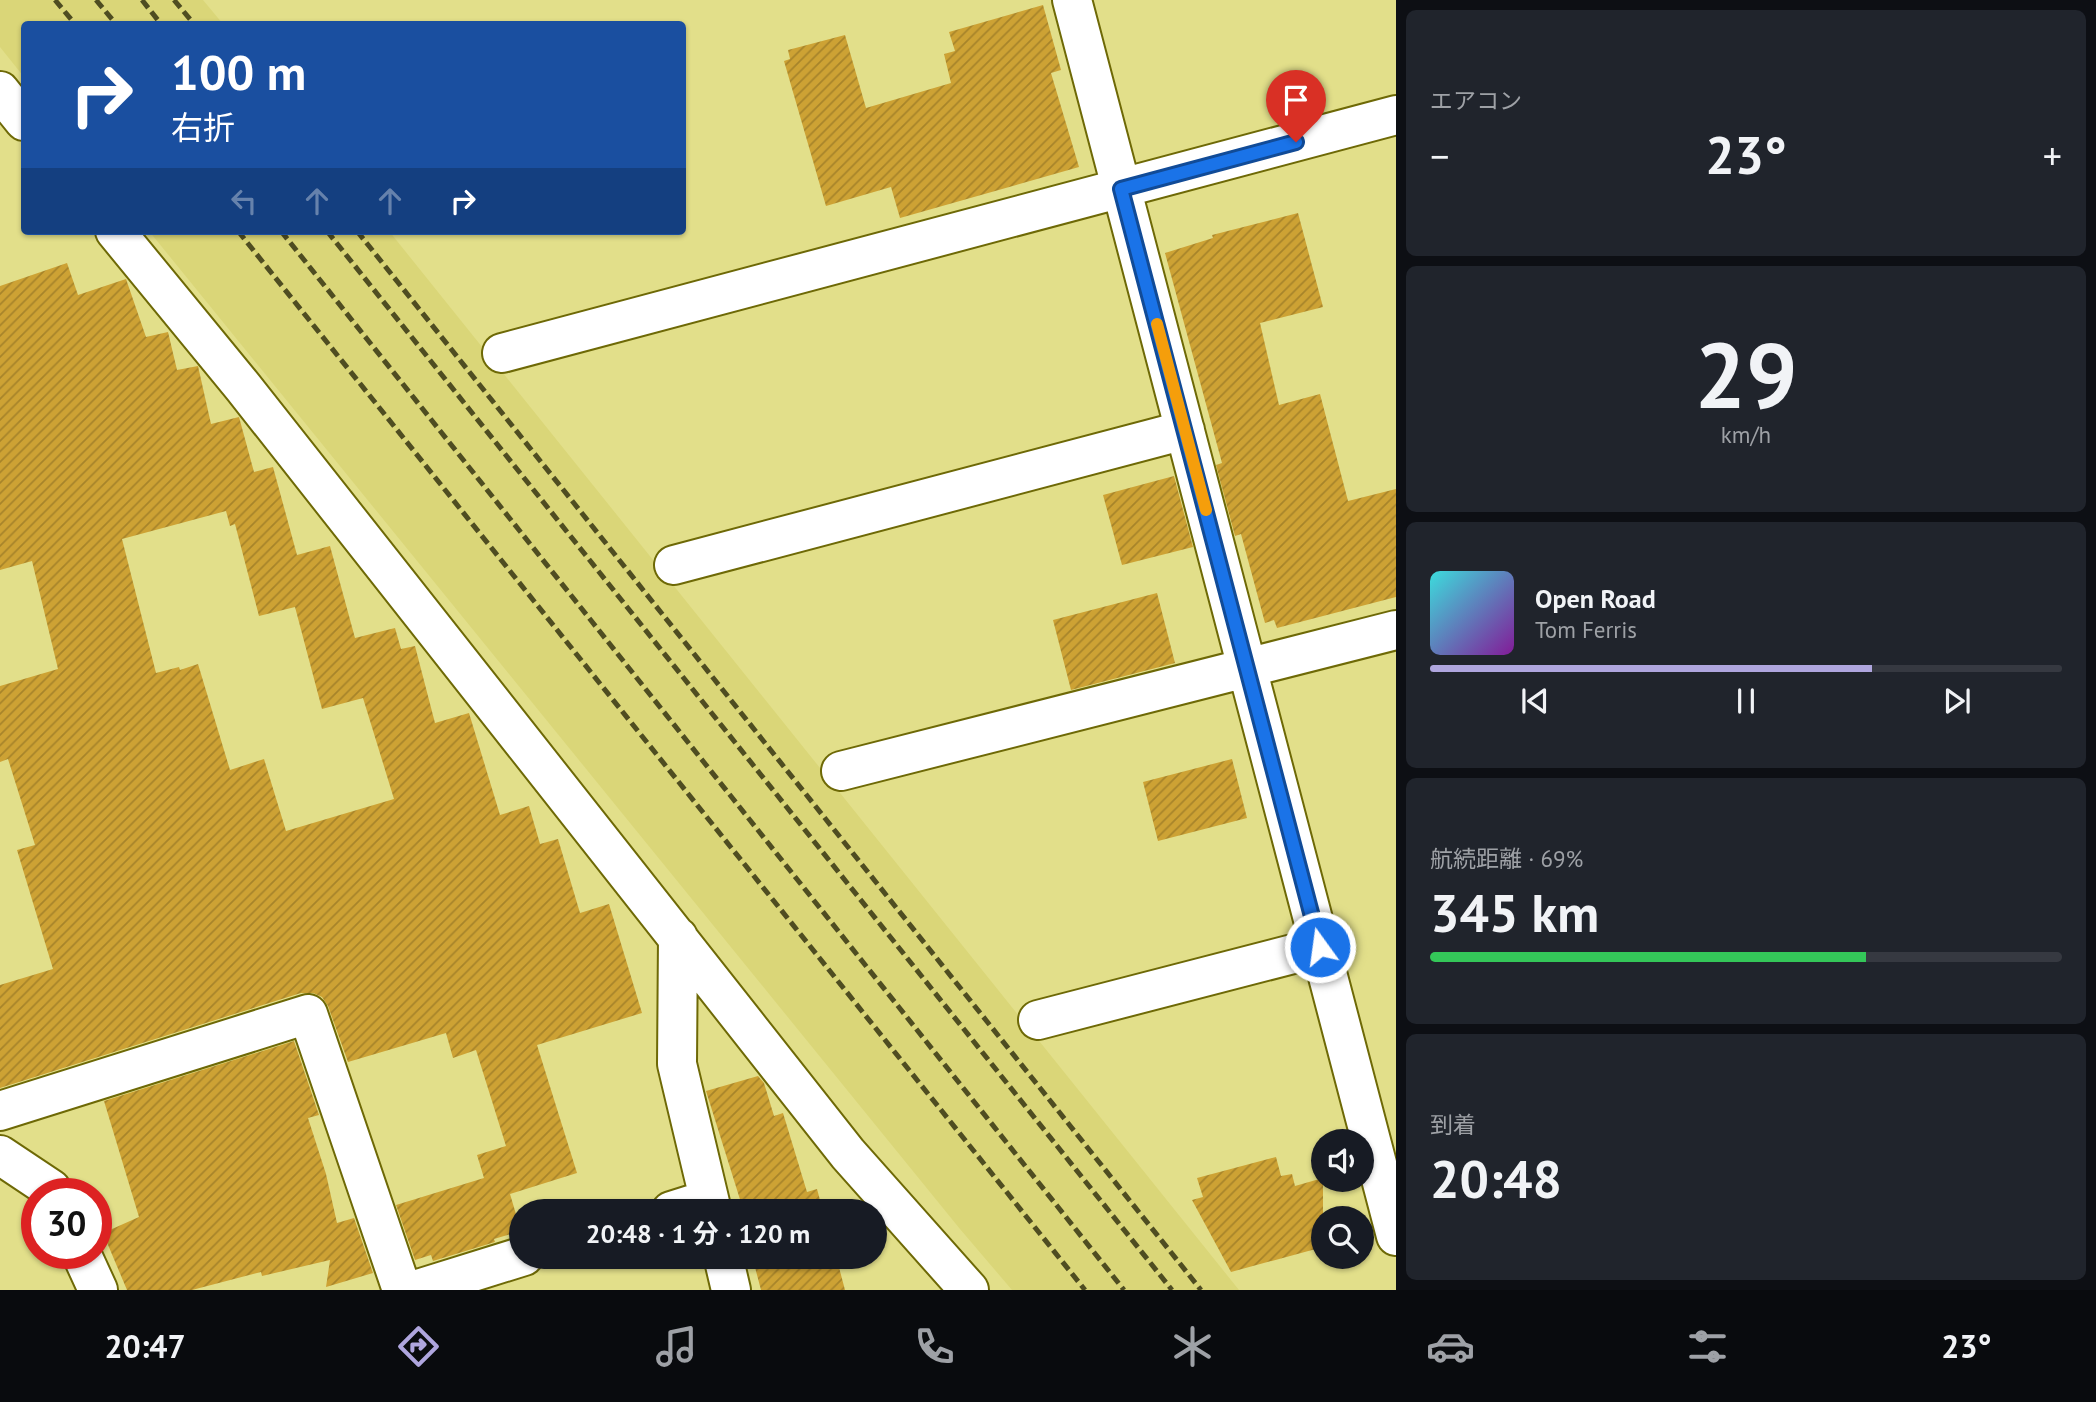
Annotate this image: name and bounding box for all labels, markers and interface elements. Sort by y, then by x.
text: 100 m [171,40,306,104]
icon: right [56,49,147,140]
pin [1266,70,1326,142]
icon: arrive [1277,81,1315,119]
text: エアコン [1430,86,1522,115]
text: 右折 [171,106,235,148]
text: 23° [1705,121,1787,188]
text: − [1430,131,1449,180]
text: + [2043,131,2062,180]
icon: left [225,182,263,220]
icon: ahead [298,182,336,220]
icon: ahead [371,182,409,220]
icon: right [444,182,482,220]
text: 29 [1694,315,1798,433]
text: km/h [1721,420,1771,449]
text: Open Road [1535,582,1656,615]
text: Tom Ferris [1535,615,1637,644]
icon: previous [1516,682,1554,720]
icon: pause [1727,682,1765,720]
icon: next [1938,682,1976,720]
text: 航続距離 · 69% [1430,844,1583,873]
text: 345 km [1430,879,1599,946]
position arrow [1283,910,1357,984]
text: 到着 [1430,1110,1476,1139]
map controls [1311,1129,1374,1269]
button: sound [1311,1129,1374,1192]
text: 20:48 [1430,1145,1562,1212]
speed limit sign: 30 [21,1178,112,1269]
button: search [1311,1206,1374,1269]
text: 20:48 · 1 分 · 120 m [586,1217,810,1250]
icon: directions [394,1322,443,1371]
icon: music [652,1322,701,1371]
icon: phone [910,1322,959,1371]
icon: climate [1168,1322,1217,1371]
icon: car [1426,1322,1475,1371]
icon: filters [1683,1322,1732,1371]
text: 20:47 [104,1325,186,1367]
text: 23° [1941,1325,1992,1367]

